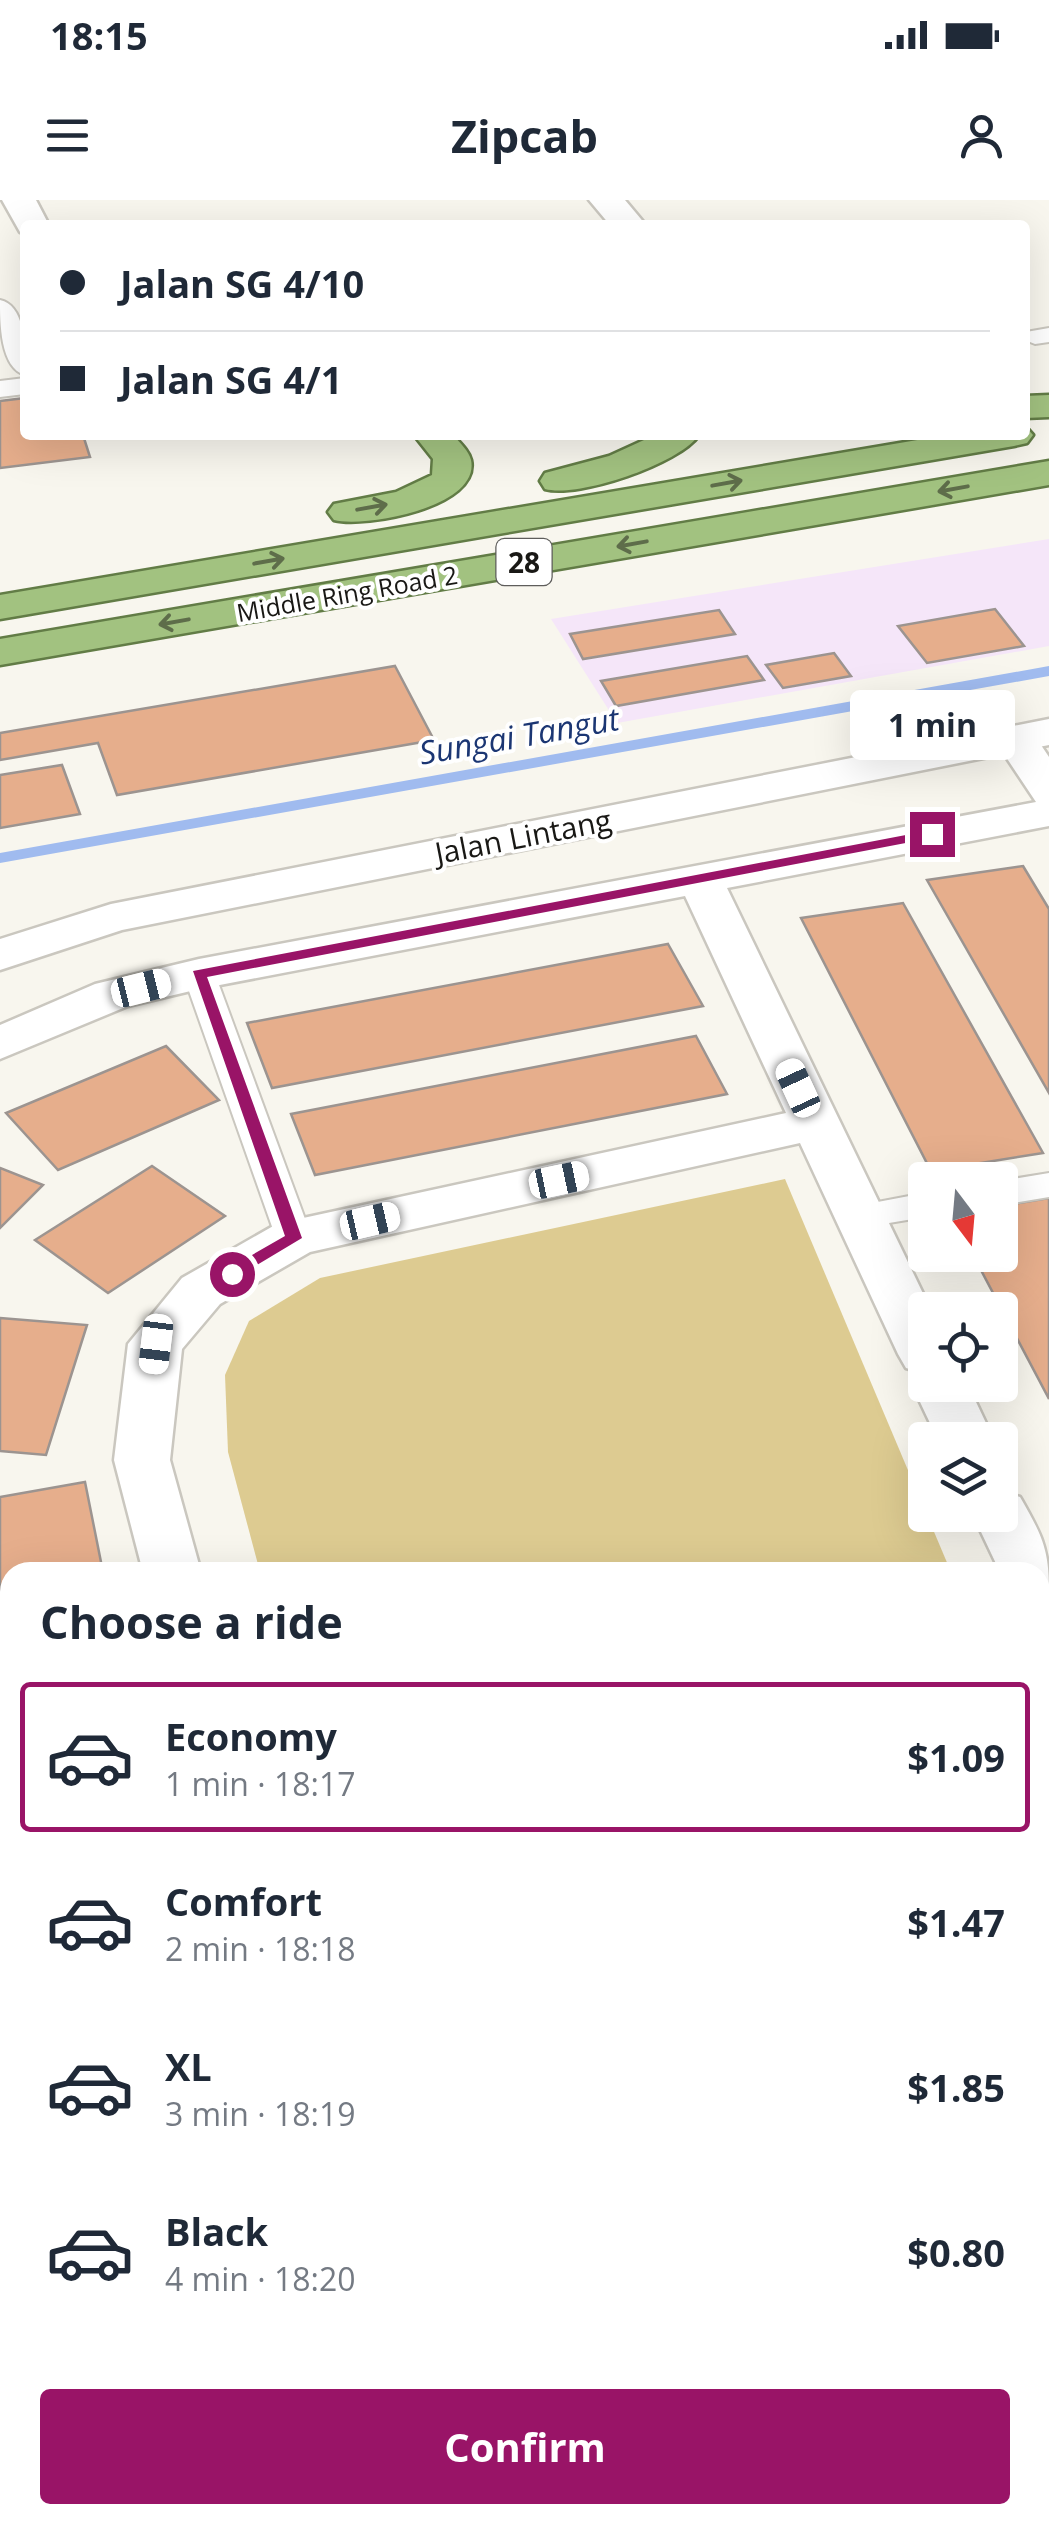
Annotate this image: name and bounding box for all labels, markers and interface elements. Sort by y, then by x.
text: 18:15 [50,9,148,61]
text: Zipcab [451,105,598,166]
icon: menu [40,108,95,163]
icon: person [954,108,1009,163]
text: Jalan SG 4/10 [120,257,364,309]
text: Jalan SG 4/1 [120,353,342,405]
one-way arrow [710,473,743,492]
one-way arrow [937,481,970,499]
one-way arrow [355,497,388,516]
one-way arrow [617,535,649,554]
road number: 28 [496,539,552,585]
one-way arrow [252,551,284,570]
street label: Middle Ring Road 2 [234,557,460,629]
one-way arrow [158,613,191,632]
callout: 1 min [850,689,1014,759]
water label: Sungai Tangut [416,696,624,774]
text: 1 min [888,703,977,746]
street label: Jalan Lintang [428,799,615,874]
route end [910,812,955,857]
car [108,966,174,1010]
car [772,1054,824,1122]
car [527,1159,591,1201]
north arrow [908,1162,1018,1272]
map controls [908,1162,1018,1532]
car [337,1200,403,1242]
route start [210,1252,255,1297]
button: locate [908,1292,1018,1402]
car [137,1312,175,1376]
button: layers [908,1422,1018,1532]
text: Choose a ride [40,1591,343,1652]
text: Economy [165,1710,337,1762]
icon: car [45,1712,135,1802]
text: $1.09 [907,1731,1005,1783]
text: 1 min · 18:17 [165,1762,356,1805]
text: Comfort [165,1875,322,1927]
icon: car [45,1877,135,1967]
text: $1.47 [907,1896,1005,1948]
text: 2 min · 18:18 [165,1927,356,1970]
text: XL [165,2040,212,2092]
icon: car [45,2042,135,2132]
text: $1.85 [907,2061,1005,2113]
text: 3 min · 18:19 [165,2092,356,2135]
text: Black [165,2205,268,2257]
icon: car [45,2207,135,2297]
text: $0.80 [907,2226,1005,2278]
text: 4 min · 18:20 [165,2257,356,2300]
button: Confirm [40,2389,1010,2504]

